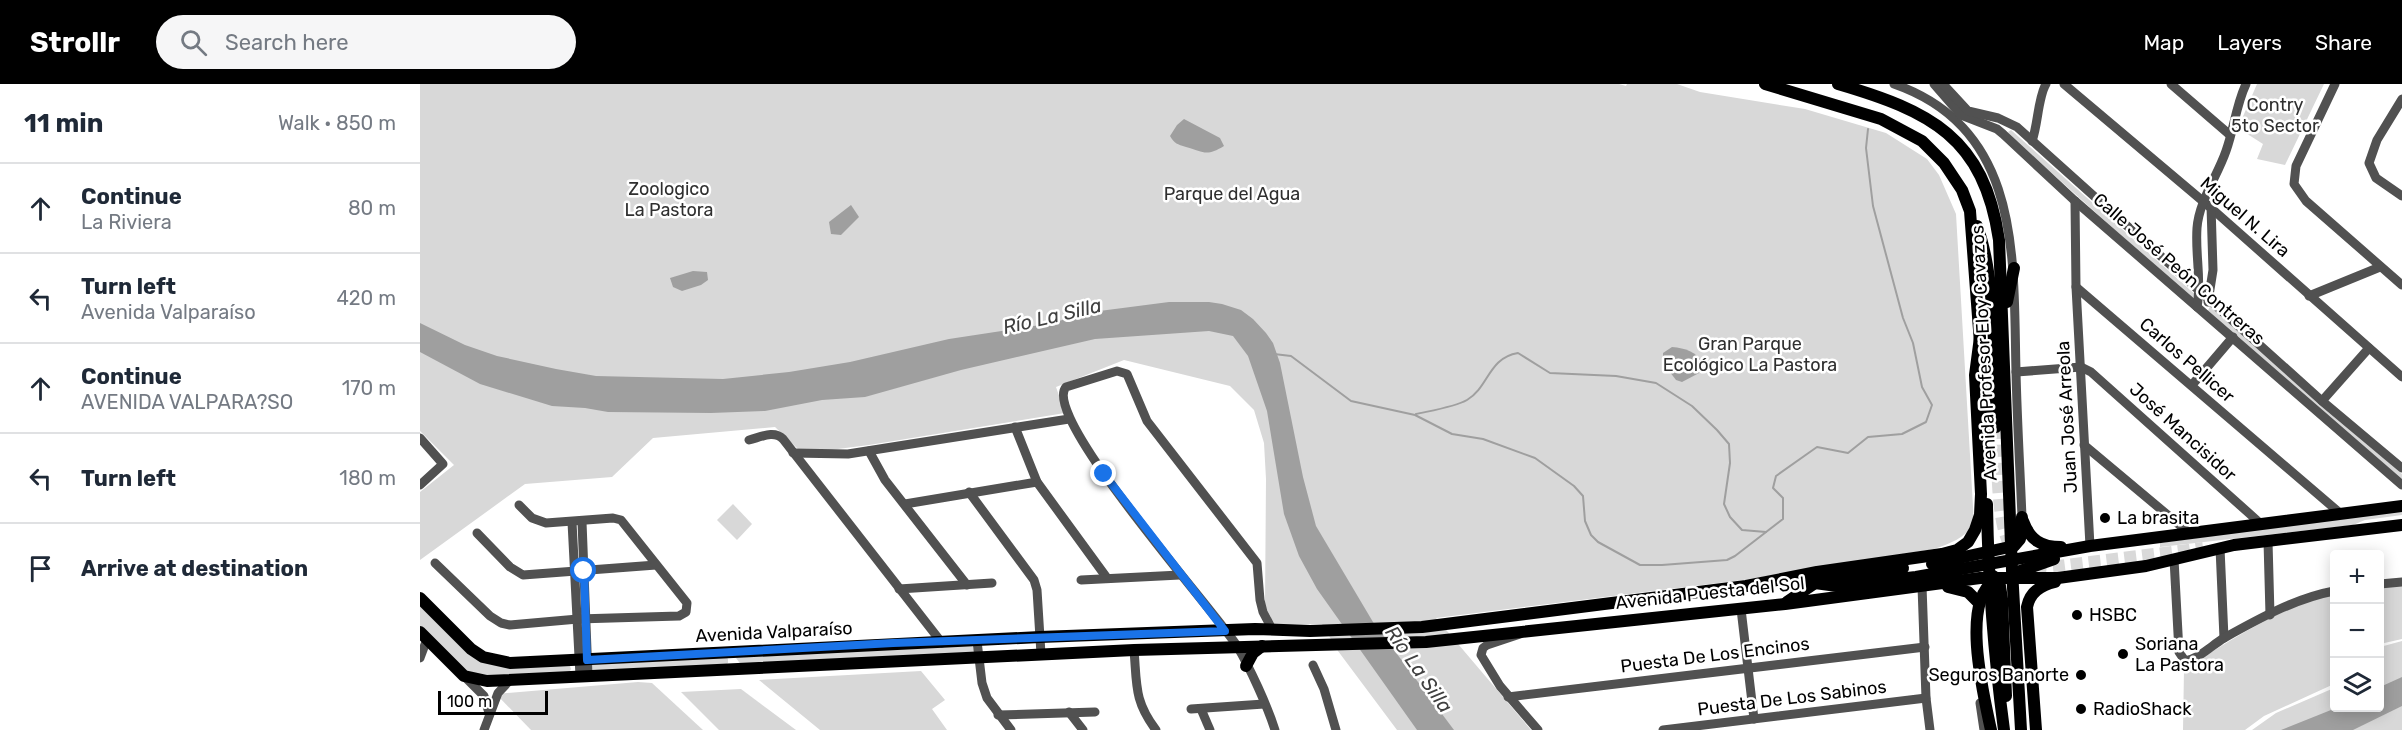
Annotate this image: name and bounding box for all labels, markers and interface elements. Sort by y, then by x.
search box [156,15,576,69]
text: Strollr [30,26,120,59]
icon: search [177,26,210,59]
text: Search here [225,29,348,56]
text: Map [2143,30,2184,55]
text: Layers [2217,30,2282,55]
text: Share [2315,30,2372,55]
park label: Contry 5to Sector [2231,94,2319,137]
text: 11 min [24,108,103,139]
text: Walk · 850 m [278,111,396,135]
street label: Miguel N. Lira [2196,172,2294,262]
park label: Zoologico La Pastora [625,178,713,221]
text: Continue [81,183,182,210]
park label: Parque del Agua [1164,183,1300,205]
street label: Calle José Peón Contreras [2089,188,2269,350]
icon: ahead [24,192,57,225]
text: 80 m [348,196,396,220]
text: La Riviera [81,210,172,234]
street label: Avenida Profesor Eloy Cavazos [1966,225,2002,481]
text: Turn left [81,273,176,300]
icon: left [24,282,57,315]
text: 420 m [336,286,396,310]
water label: Río La Silla [1000,293,1104,339]
text: Avenida Valparaíso [81,300,256,324]
street label: Carlos Pellicer [2135,313,2239,407]
park label: Gran Parque Ecológico La Pastora [1663,333,1837,376]
street label: Juan José Arreola [2052,340,2082,494]
text: Continue [81,363,182,390]
icon: ahead [24,372,57,405]
text: 170 m [342,376,396,400]
street label: José Mancisidor [2125,378,2241,486]
text: AVENIDA VALPARA?SO [81,390,293,414]
route end [1090,460,1116,486]
icon: left [24,462,57,495]
text: Turn left [81,465,176,492]
text: 180 m [339,466,396,490]
place label: La brasita [2117,507,2199,529]
marker: La brasita [2098,511,2112,525]
map controls [2330,550,2384,712]
button: + [2330,550,2384,604]
icon: arrive [24,552,57,585]
text: Arrive at destination [81,555,308,582]
route start [570,557,596,583]
street label: Avenida Puesta del Sol [1614,572,1806,614]
place label: HSBC [2089,604,2137,626]
button: − [2330,604,2384,658]
marker: HSBC [2070,608,2084,622]
street label: Avenida Valparaíso [695,617,853,647]
water label: Río La Silla [1380,621,1458,717]
street label: Puesta De Los Encinos [1619,632,1811,678]
place label: Soriana La Pastora [2135,633,2224,676]
marker: Soriana La Pastora [2116,647,2130,661]
button: layers [2330,658,2384,712]
place label: Seguros Banorte [1928,664,2069,686]
marker: Seguros Banorte [2074,668,2088,682]
street label: Puesta De Los Sabinos [1696,675,1888,721]
scale bar [438,688,548,716]
text: 100 m [447,692,492,711]
place label: RadioShack [2093,698,2192,720]
marker: RadioShack [2074,702,2088,716]

